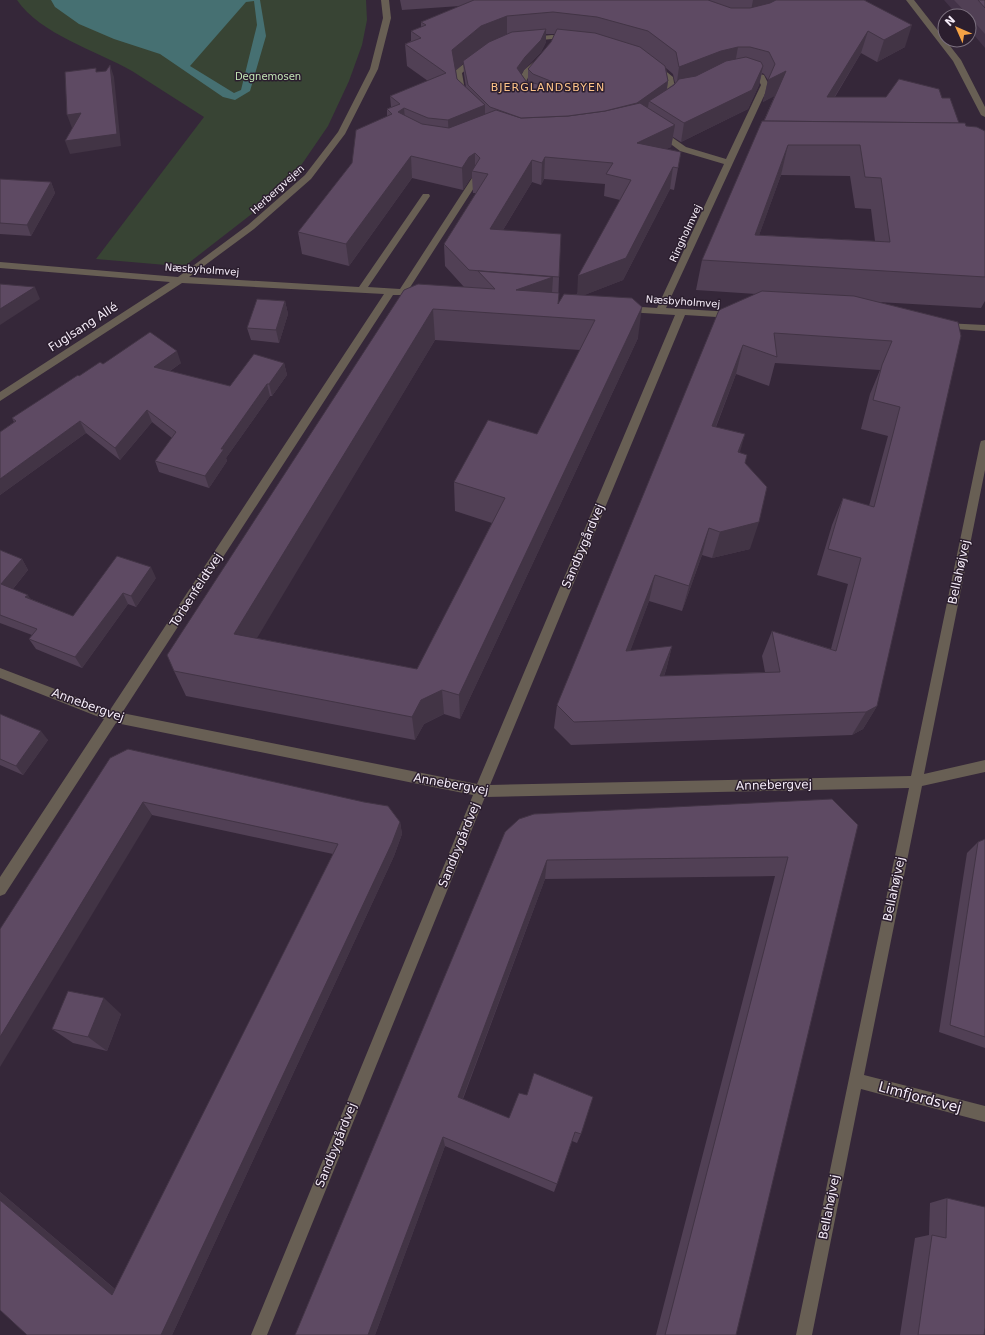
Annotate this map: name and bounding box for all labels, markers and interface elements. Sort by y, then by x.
north arrow [937,8,977,48]
text: N [942,13,958,29]
park label: Degnemosen [235,71,301,82]
district label: BJERGLANDSBYEN [491,81,605,94]
street label: Herbergvejen [248,163,306,216]
street label: Ringholmvej [667,203,704,264]
street label: Næsbyholmvej [164,261,240,278]
street label: Næsbyholmvej [645,293,721,310]
street label: Fuglsang Allé [46,299,120,355]
street label: Sandbygårdvej [559,502,607,590]
street label: Bellahøjvej [945,538,973,606]
street label: Torbenfeldtvej [166,550,225,630]
street label: Annebergvej [50,685,126,725]
street label: Annebergvej [412,771,490,797]
street label: Annebergvej [736,777,812,793]
street label: Sandbygårdvej [436,801,482,889]
street label: Bellahøjvej [880,855,908,923]
street label: Limfjordsvej [877,1078,963,1116]
street label: Sandbygårdvej [313,1101,359,1189]
street label: Bellahøjvej [816,1173,842,1241]

